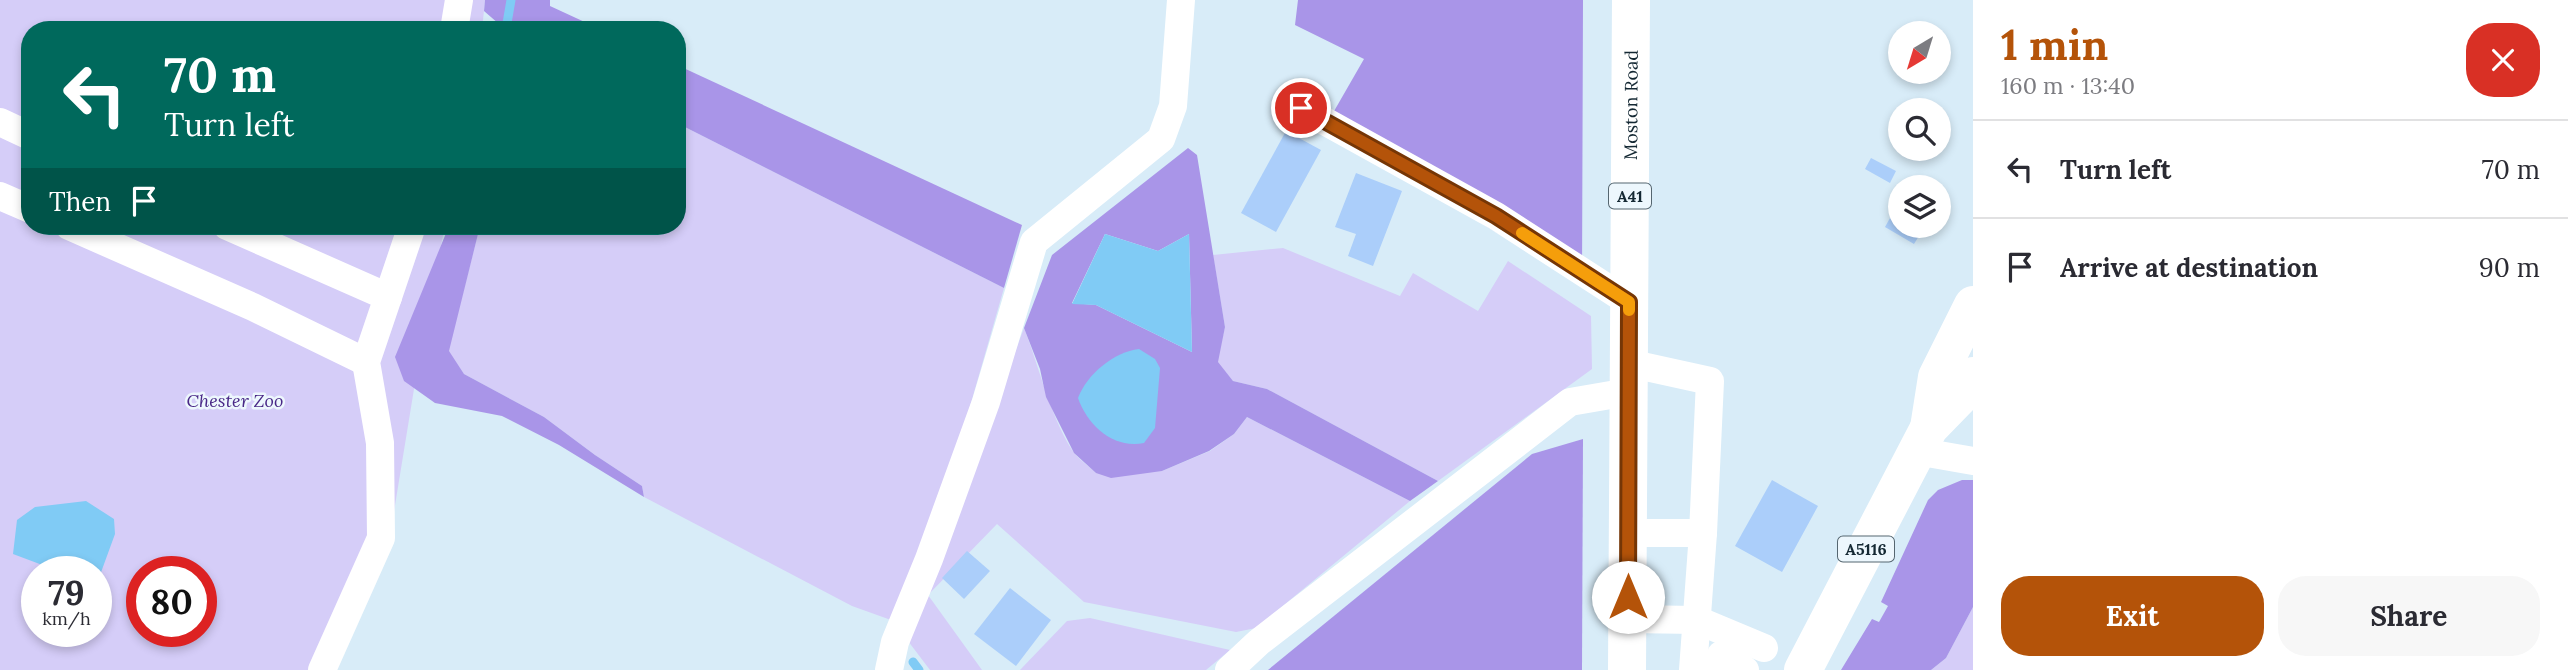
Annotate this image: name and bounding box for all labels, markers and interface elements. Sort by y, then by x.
text: 1 min [2001,18,2108,72]
north arrow [1888,21,1951,84]
map controls [1888,21,1951,238]
button: close [2466,23,2540,97]
text: 70 m [164,43,276,105]
icon: left [49,49,140,140]
street label: Moston Road [1619,50,1642,160]
text: 160 m · 13:40 [2001,71,2135,100]
pin [1271,78,1331,138]
icon: arrive [1282,89,1320,127]
button: search [1888,98,1951,161]
text: Turn left [164,104,294,145]
icon: left [2001,150,2039,188]
text: Turn left [2060,153,2171,186]
text: 70 m [2482,153,2540,186]
button: layers [1888,175,1951,238]
icon: arrive [125,182,163,220]
road number: A41 [1609,184,1651,208]
text: Then [49,185,111,218]
icon: arrive [2001,248,2039,286]
text: Arrive at destination [2060,251,2318,284]
text: 90 m [2479,251,2540,284]
park label: Chester Zoo [187,389,283,412]
road number: A5116 [1838,536,1894,562]
speed limit sign: 80 [126,556,217,647]
position arrow [1591,560,1665,634]
text: 79 [48,570,85,615]
button: Exit [2001,576,2264,656]
button: Share [2278,576,2540,656]
text: km/h [42,607,91,630]

